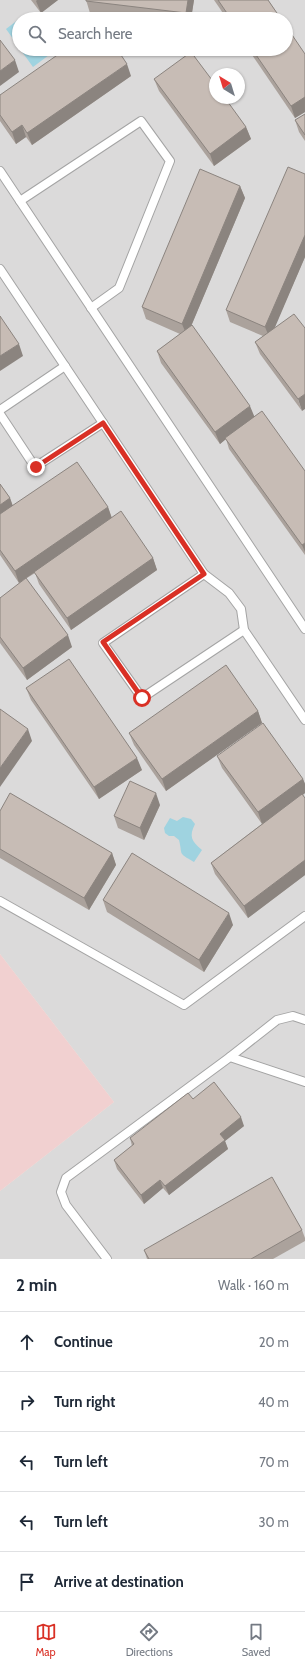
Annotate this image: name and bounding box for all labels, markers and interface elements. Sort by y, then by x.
search box [12,12,293,56]
icon: search [26,23,48,45]
text: Search here [58,25,133,43]
north arrow [209,68,245,104]
route end [27,458,45,476]
route start [133,689,151,707]
text: 2 min [16,1275,57,1295]
text: Walk · 160 m [218,1277,289,1293]
icon: ahead [16,1331,38,1353]
text: Continue [54,1333,113,1351]
text: 20 m [259,1334,289,1350]
icon: right [16,1391,38,1413]
text: Turn right [54,1393,115,1411]
text: 40 m [258,1394,289,1410]
icon: left [16,1451,38,1473]
text: Turn left [54,1453,108,1471]
text: 70 m [259,1454,289,1470]
icon: left [16,1511,38,1533]
text: Turn left [54,1513,108,1531]
text: 30 m [259,1514,289,1530]
icon: arrive [16,1571,38,1593]
text: Arrive at destination [54,1573,184,1591]
tab: Map [35,1621,57,1659]
tab: Directions [126,1621,173,1659]
tab: Saved [242,1621,270,1659]

